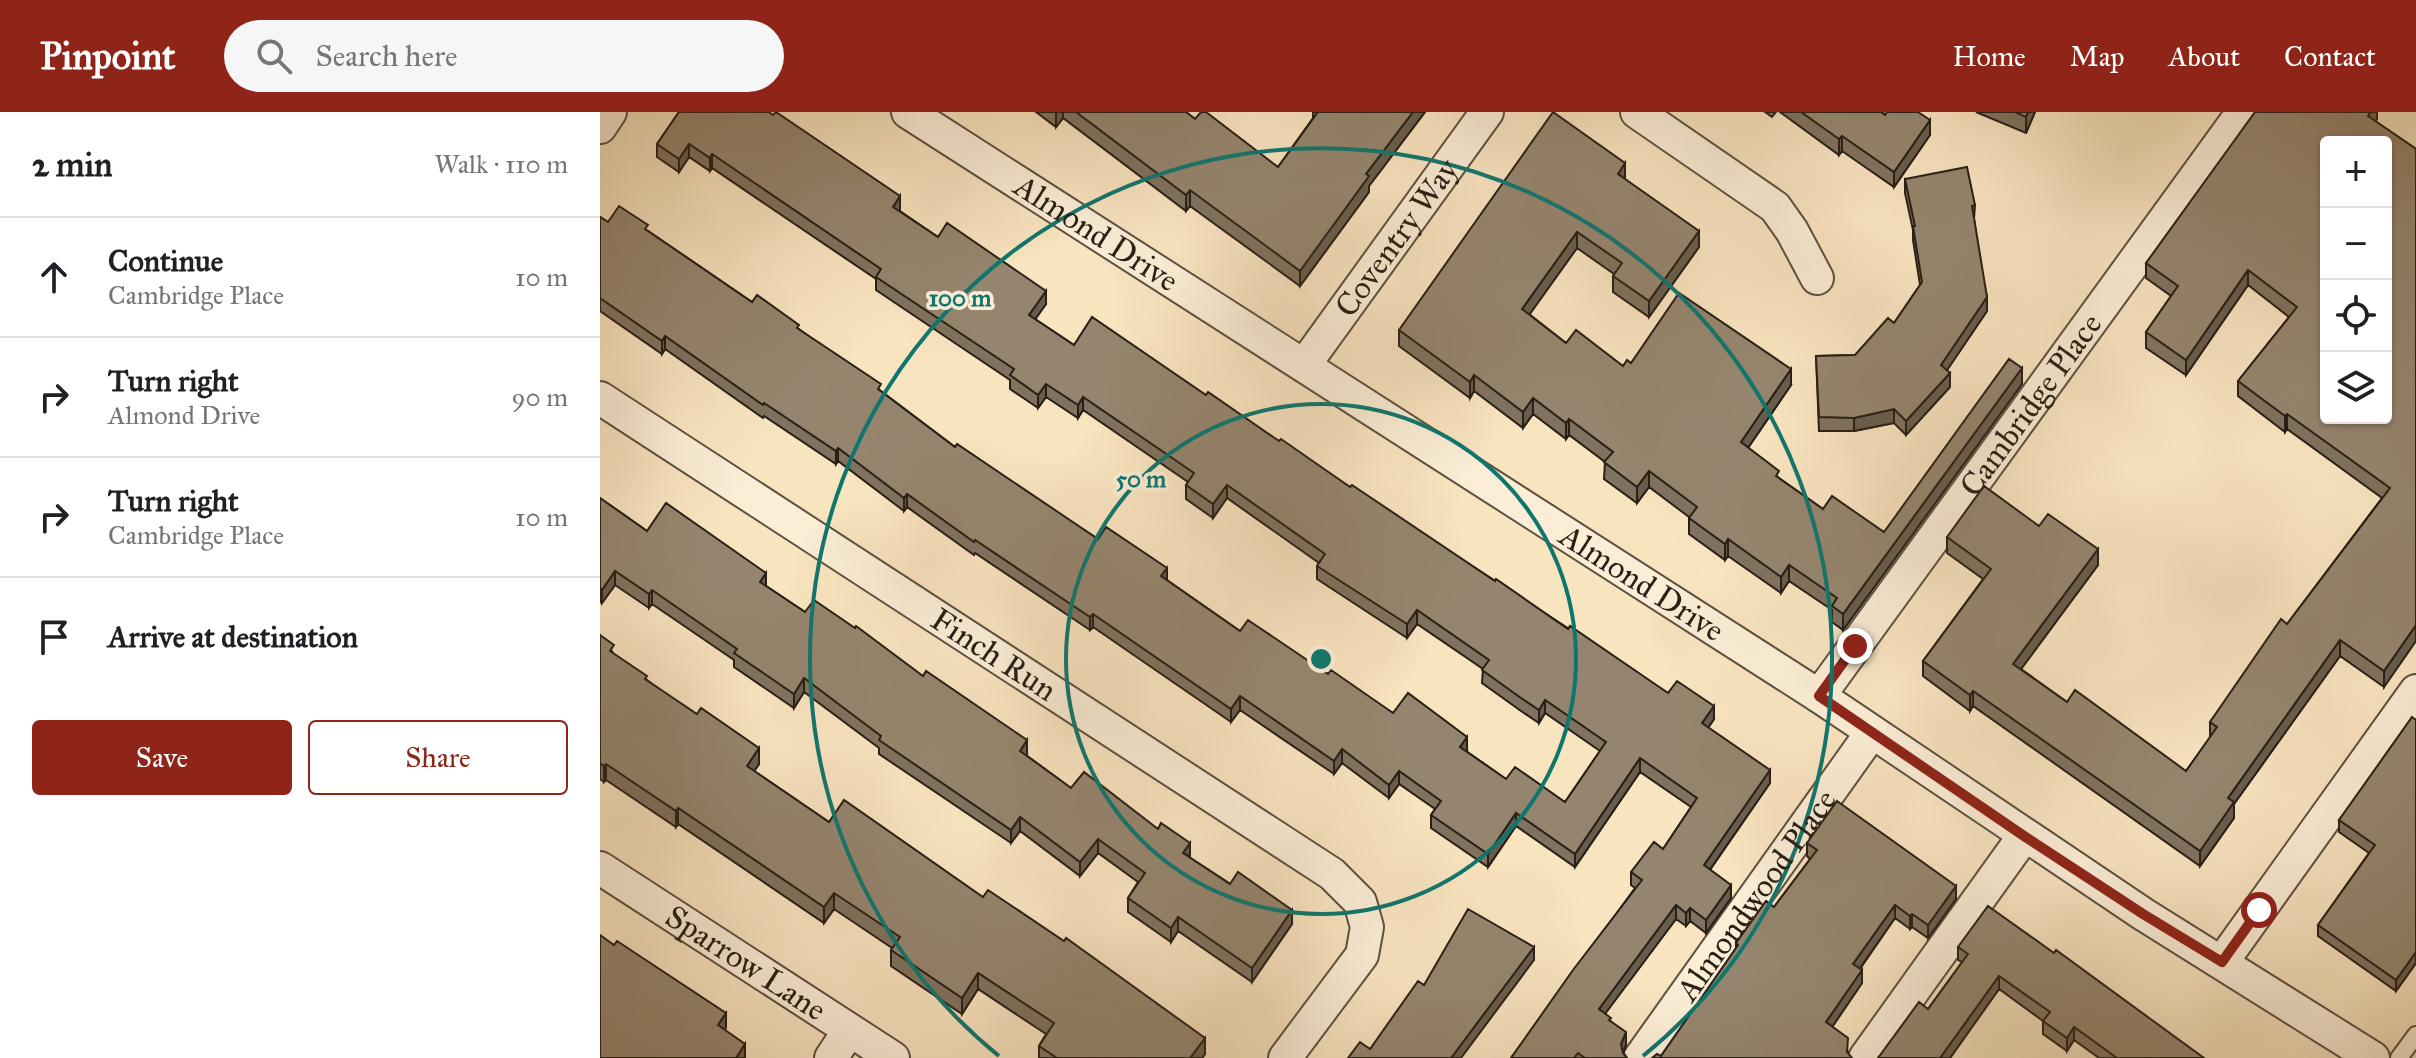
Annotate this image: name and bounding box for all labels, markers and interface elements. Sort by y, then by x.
search box [224,20,784,92]
text: Pinpoint [40,33,176,79]
icon: search [252,34,296,78]
text: Search here [316,38,457,74]
text: Home [1953,39,2026,74]
text: Map [2070,39,2124,74]
text: About [2168,39,2240,74]
text: Contact [2284,39,2376,74]
map controls [2320,136,2392,424]
button: + [2320,136,2392,208]
text: 2 min [32,144,112,185]
text: Walk · 110 m [435,148,568,180]
street label: Coventry Way [1327,150,1467,324]
street label: Almond Drive [1005,165,1186,300]
button: − [2320,208,2392,280]
text: Continue [108,243,223,279]
icon: ahead [32,255,76,299]
text: 10 m [515,261,568,293]
text: Cambridge Place [108,279,284,311]
button: locate [2320,280,2392,352]
text: 100 m [929,283,992,313]
street label: Cambridge Place [1951,306,2110,504]
button: layers [2320,352,2392,424]
text: Turn right [108,363,239,399]
icon: right [32,375,76,419]
text: 90 m [511,381,568,413]
text: Almond Drive [108,399,260,431]
text: 50 m [1116,464,1167,494]
text: Turn right [108,483,239,519]
icon: right [32,495,76,539]
text: 10 m [515,501,568,533]
street label: Almond Drive [1551,515,1731,650]
text: Cambridge Place [108,519,284,551]
street label: Finch Run [924,600,1064,710]
icon: arrive [32,615,76,659]
text: Arrive at destination [108,619,358,655]
route end [1837,628,1873,664]
centre of rings [1307,645,1335,673]
button: Save [32,720,292,795]
button: Share [308,720,568,795]
street label: Almondwood Place [1667,782,1845,1010]
route start [2241,892,2277,928]
street label: Sparrow Lane [658,897,833,1029]

